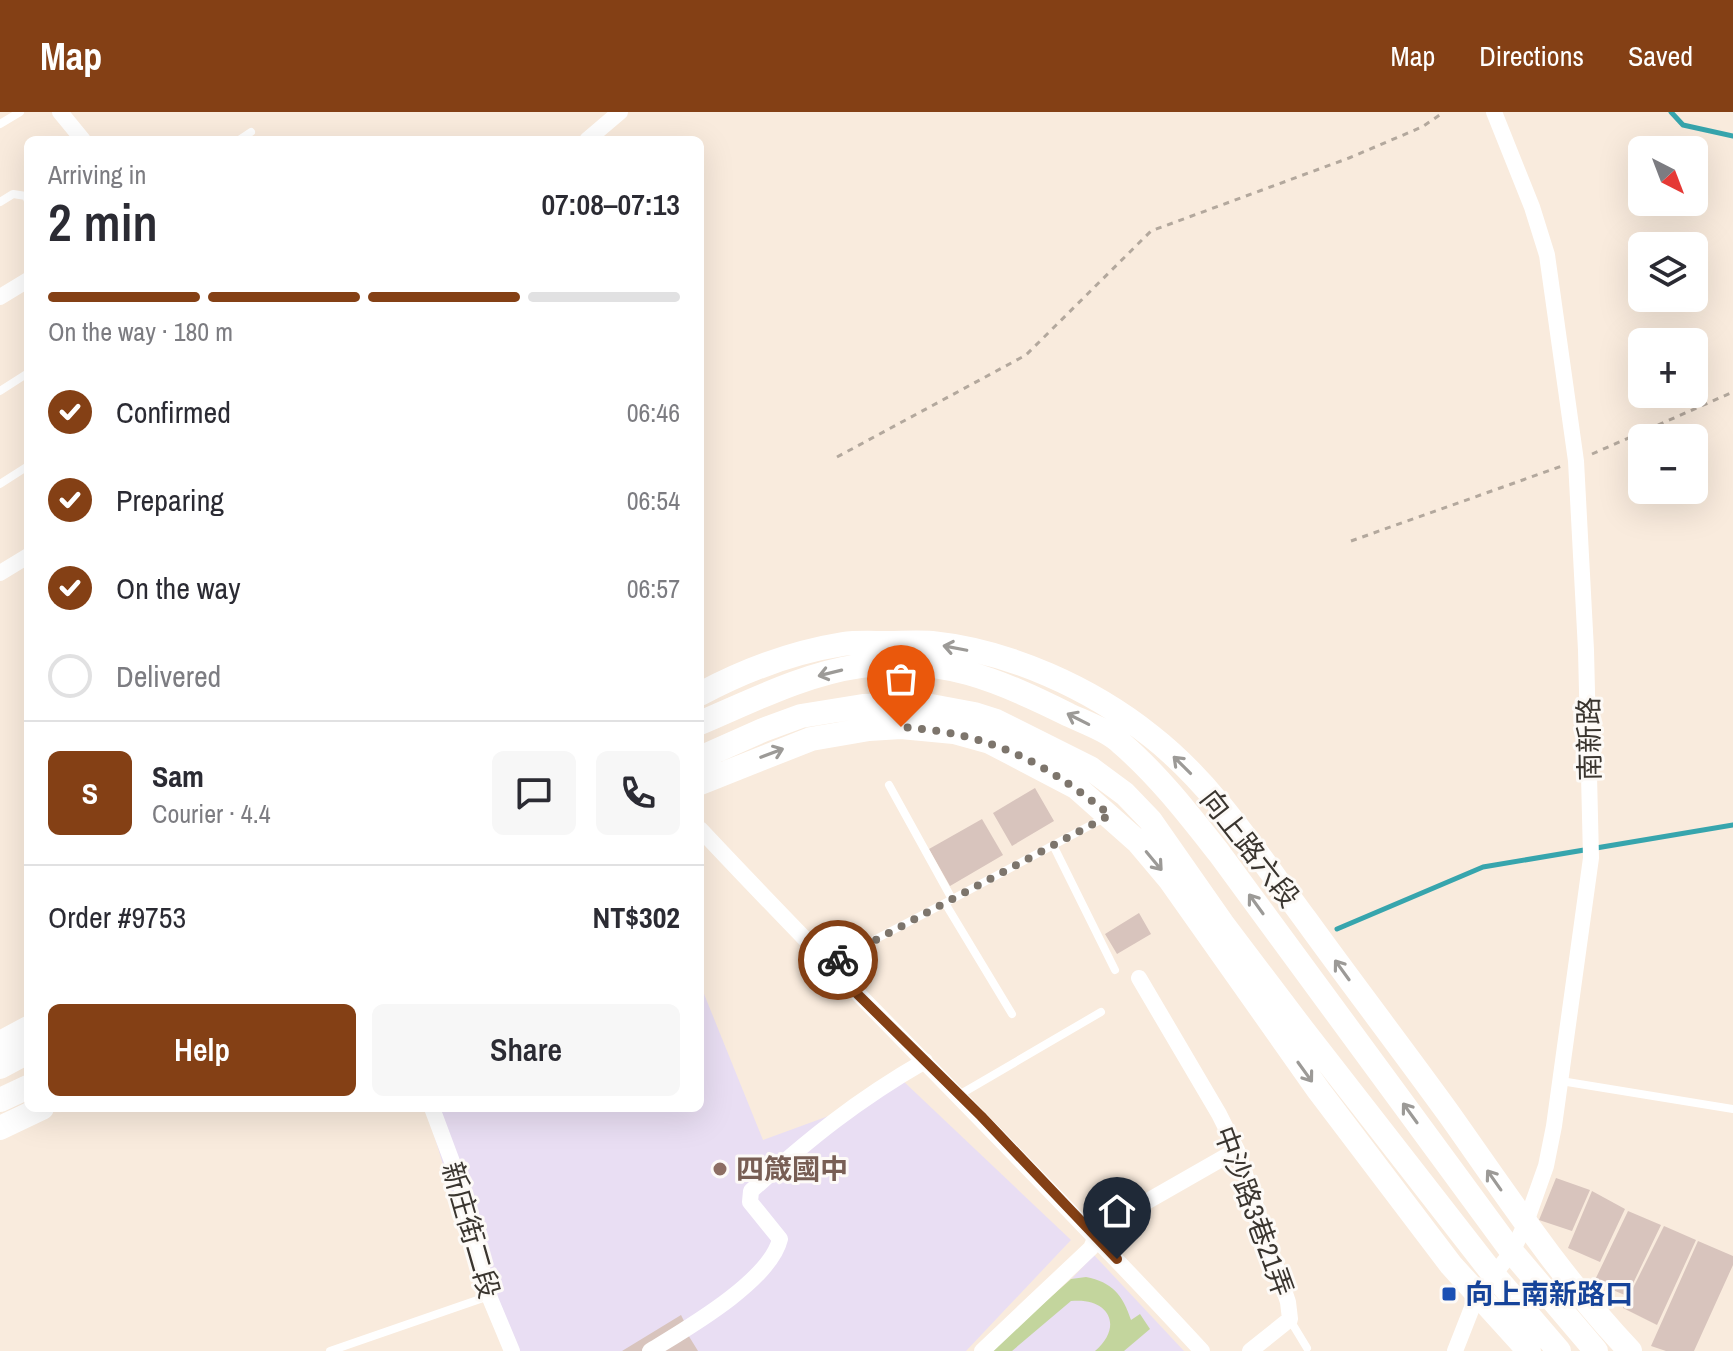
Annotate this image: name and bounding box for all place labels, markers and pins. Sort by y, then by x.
pin [867,645,935,727]
place label: 四箴國中 [736,1150,848,1188]
marker: 四箴國中 [711,1160,729,1178]
pin [1083,1177,1151,1259]
place label: 向上南新路口 [1465,1275,1633,1313]
marker: 向上南新路口 [1440,1285,1458,1303]

